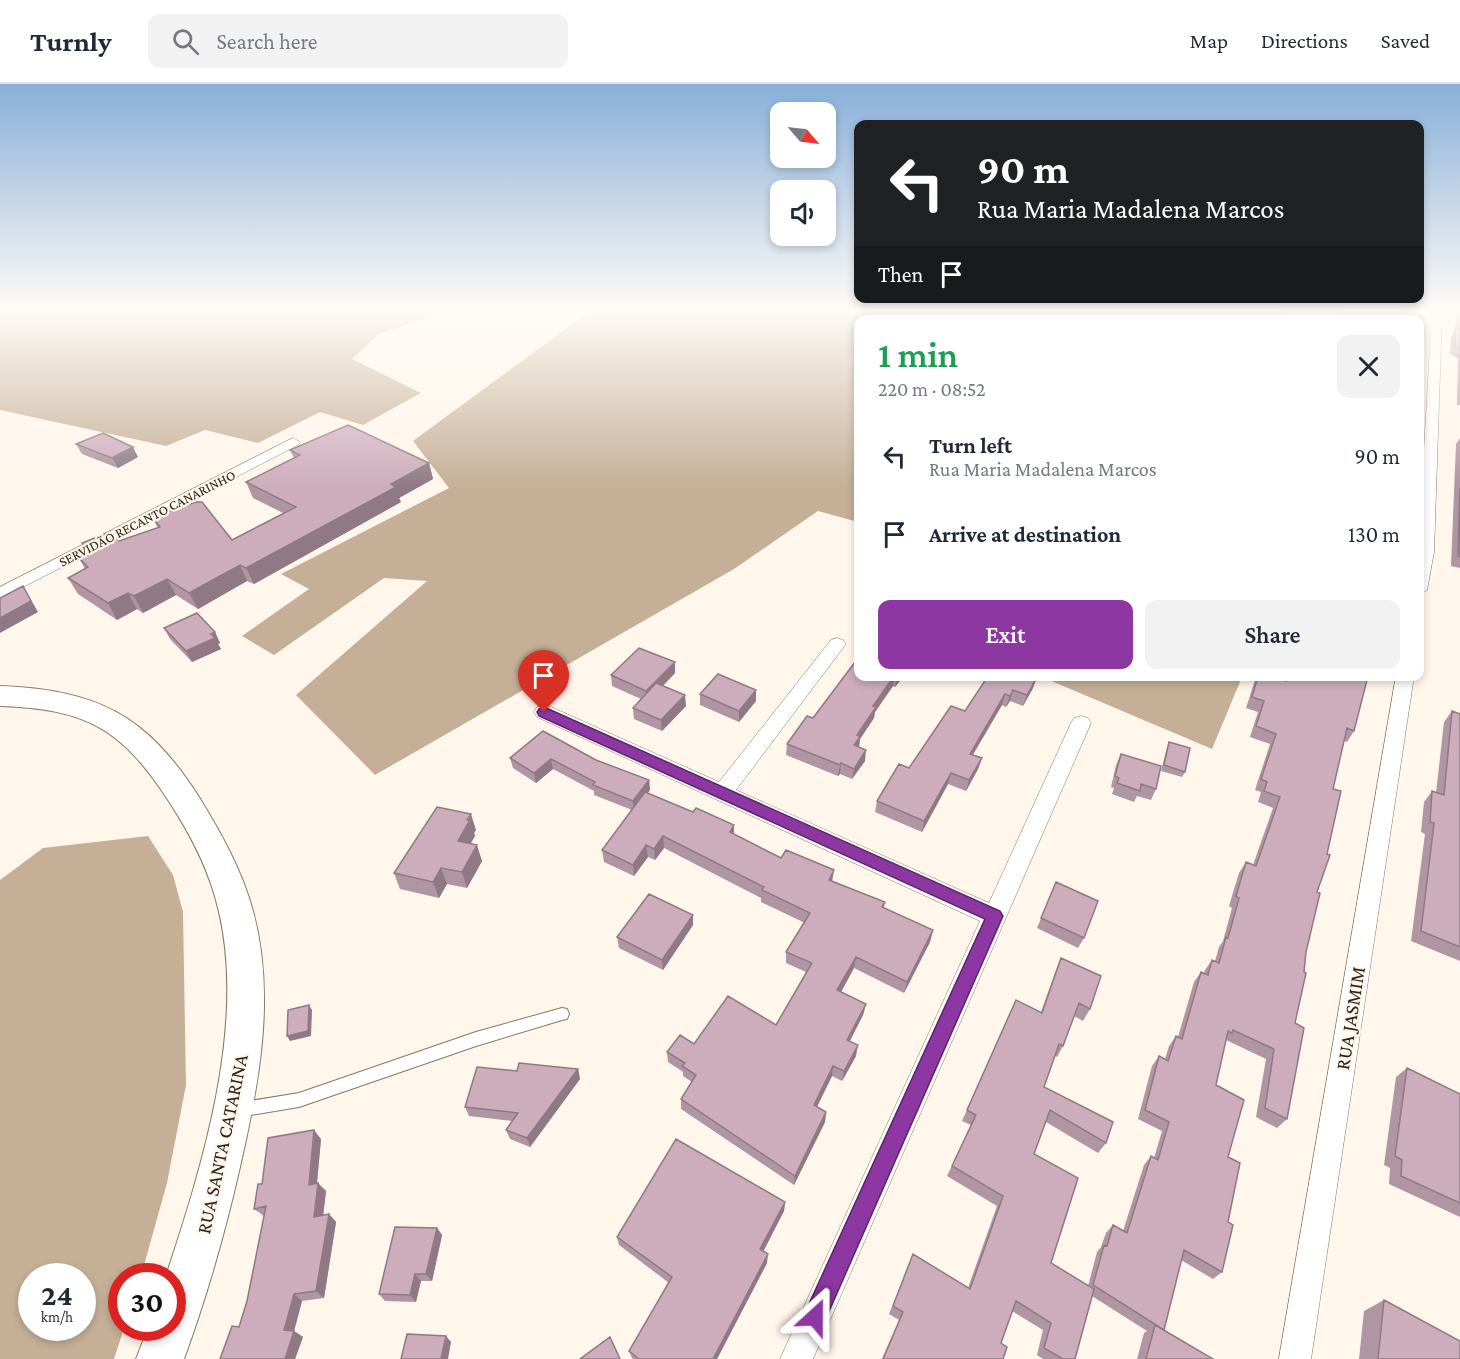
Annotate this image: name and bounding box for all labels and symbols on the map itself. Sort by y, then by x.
north arrow [770,102,836,168]
street label: SERVIDÃO RECANTO CANARINHO [56,466,238,570]
pin [518,650,569,712]
street label: RUA JASMIM [1331,965,1370,1071]
street label: RUA SANTA CATARINA [192,1051,252,1236]
speed limit sign: 30 [108,1263,186,1341]
position arrow [783,1285,847,1349]

